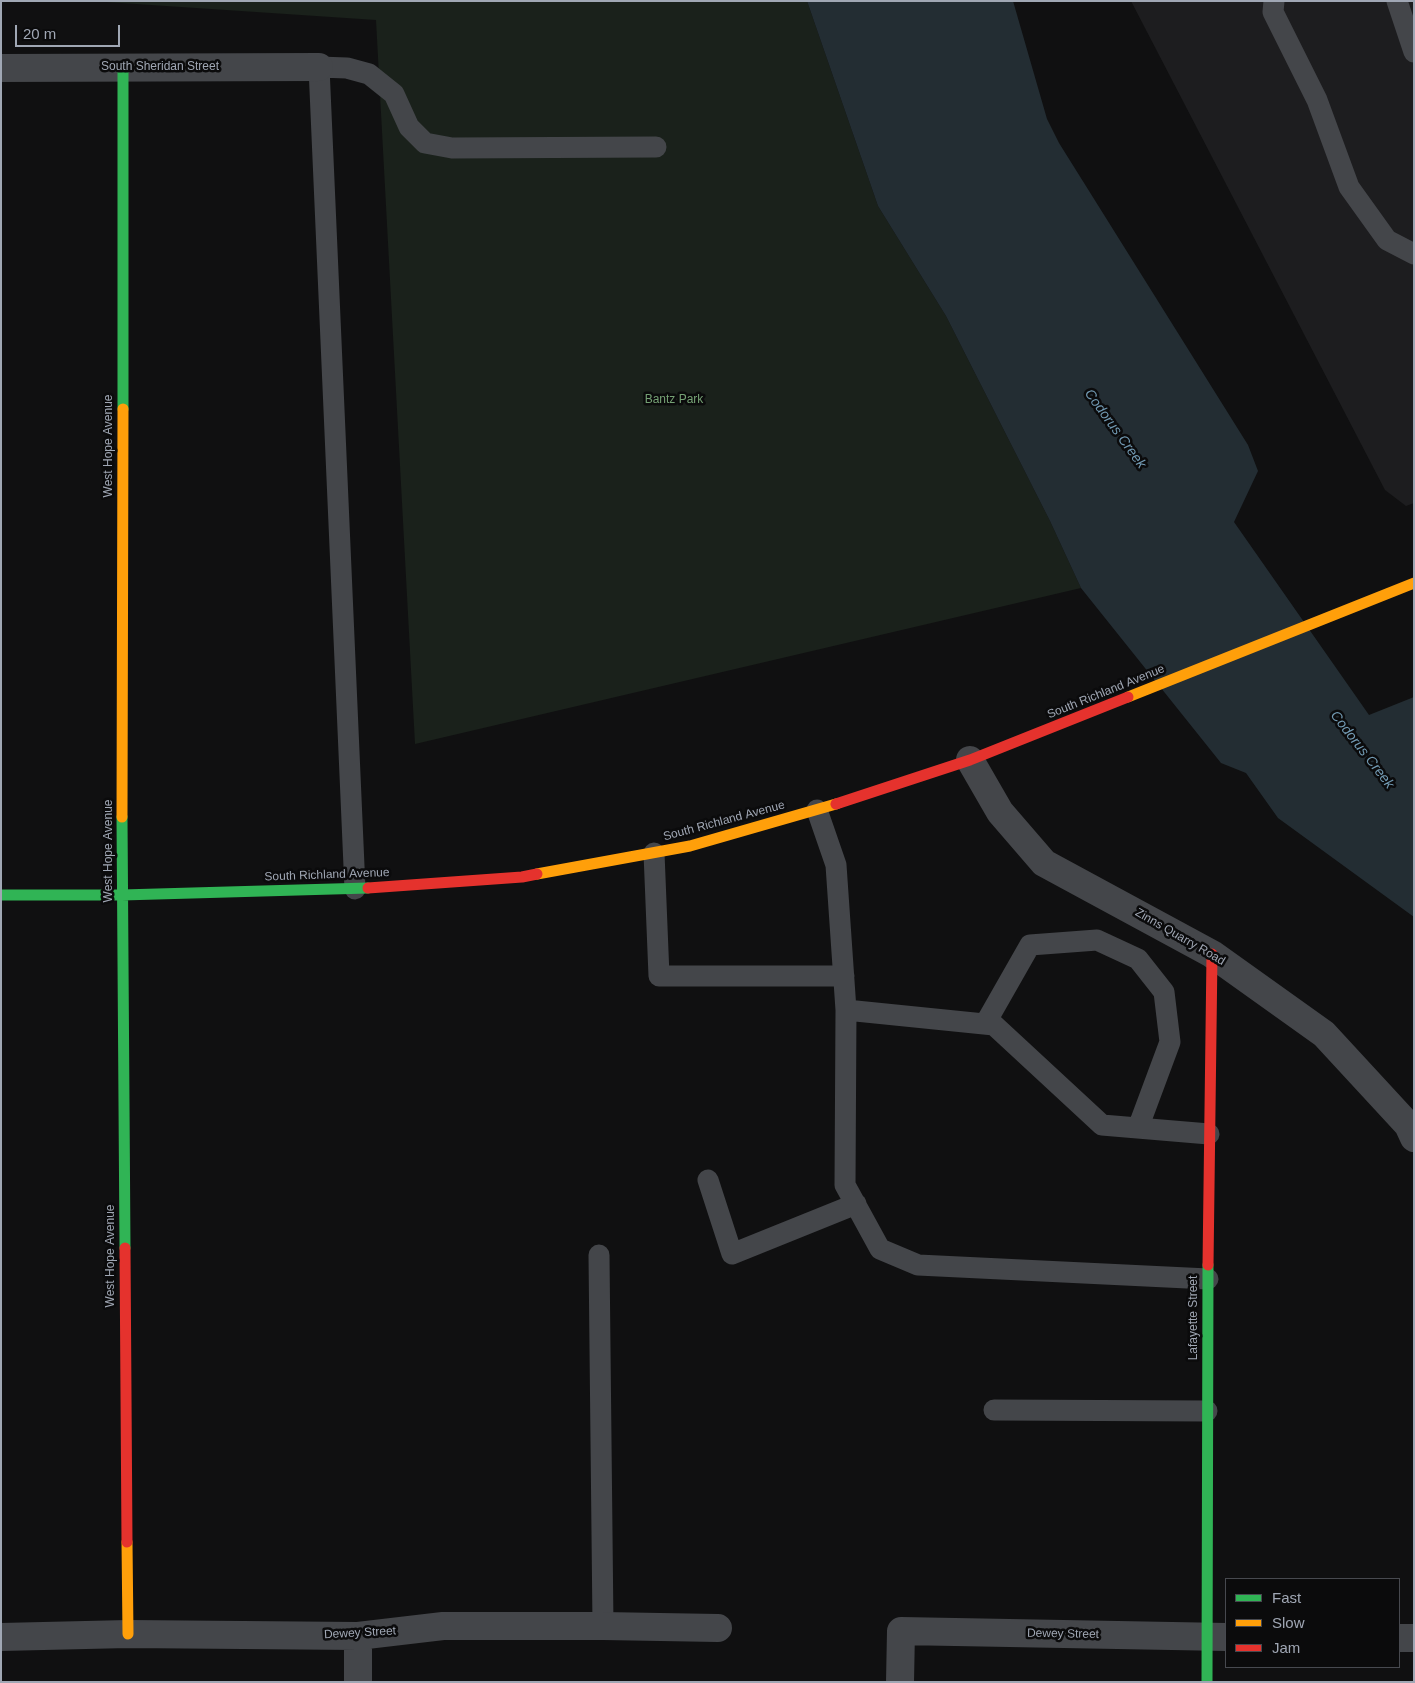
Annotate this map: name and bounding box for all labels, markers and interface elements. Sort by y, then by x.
scale bar [18,15,122,47]
text: 20 m [23,25,56,42]
street label: South Sheridan Street [101,60,219,74]
water label: Codorus Creek [1081,386,1149,472]
park label: Bantz Park [645,393,703,407]
street label: West Hope Avenue [102,395,116,497]
street label: South Richland Avenue [1045,662,1167,722]
water label: Codorus Creek [1326,708,1398,792]
street label: South Richland Avenue [662,798,786,844]
street label: West Hope Avenue [102,800,116,902]
street label: South Richland Avenue [264,866,390,884]
street label: Zinns Quarry Road [1133,905,1227,969]
street label: West Hope Avenue [104,1205,118,1307]
street label: Lafayette Street [1187,1276,1201,1360]
legend [1225,1578,1400,1668]
text: Fast [1272,1589,1301,1606]
text: Slow [1272,1614,1305,1631]
street label: Dewey Street [324,1624,396,1642]
street label: Dewey Street [1027,1626,1099,1642]
text: Jam [1272,1639,1300,1656]

